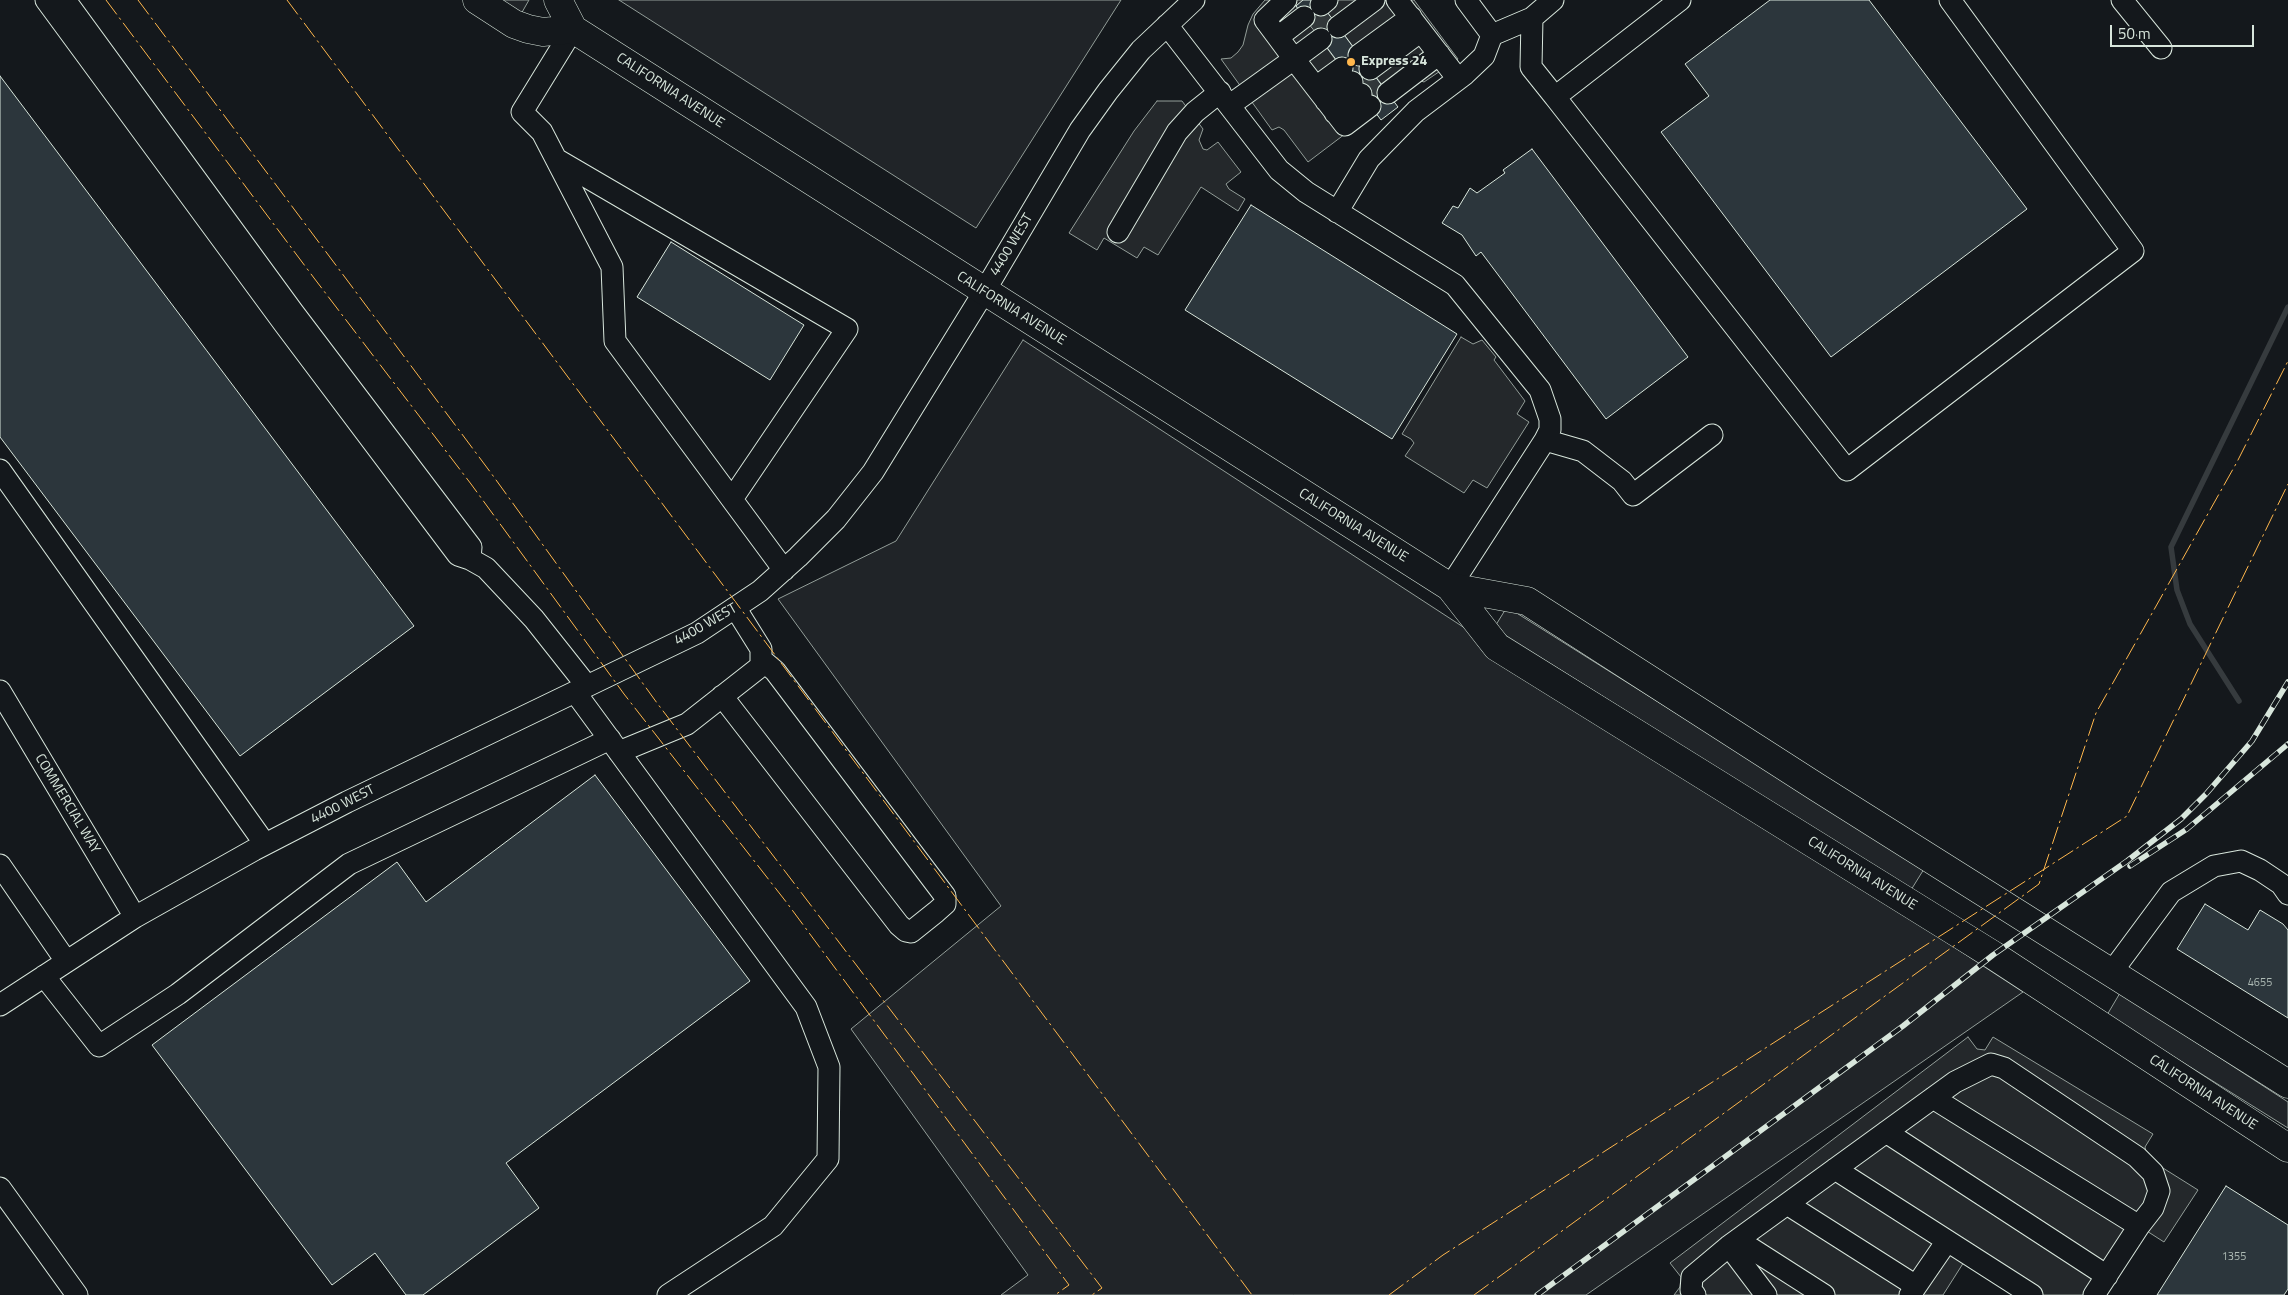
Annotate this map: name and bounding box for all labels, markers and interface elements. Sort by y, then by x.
scale bar [2113,15,2257,47]
text: 50 m [2118,22,2151,45]
street label: CALIFORNIA AVENUE [613,50,727,132]
place label: Express 24 [1361,54,1427,70]
marker: Express 24 [1345,56,1357,68]
street label: 4400 WEST [987,211,1037,279]
street label: CALIFORNIA AVENUE [953,269,1069,349]
street label: CALIFORNIA AVENUE [1295,486,1411,566]
street label: 4400 WEST [672,600,740,650]
street label: COMMERCIAL WAY [31,751,103,857]
street label: 4400 WEST [308,782,378,828]
street label: CALIFORNIA AVENUE [1804,834,1920,914]
house number: 4655 [2248,976,2272,990]
street label: CALIFORNIA AVENUE [2146,1052,2260,1134]
house number: 1355 [2222,1250,2246,1264]

